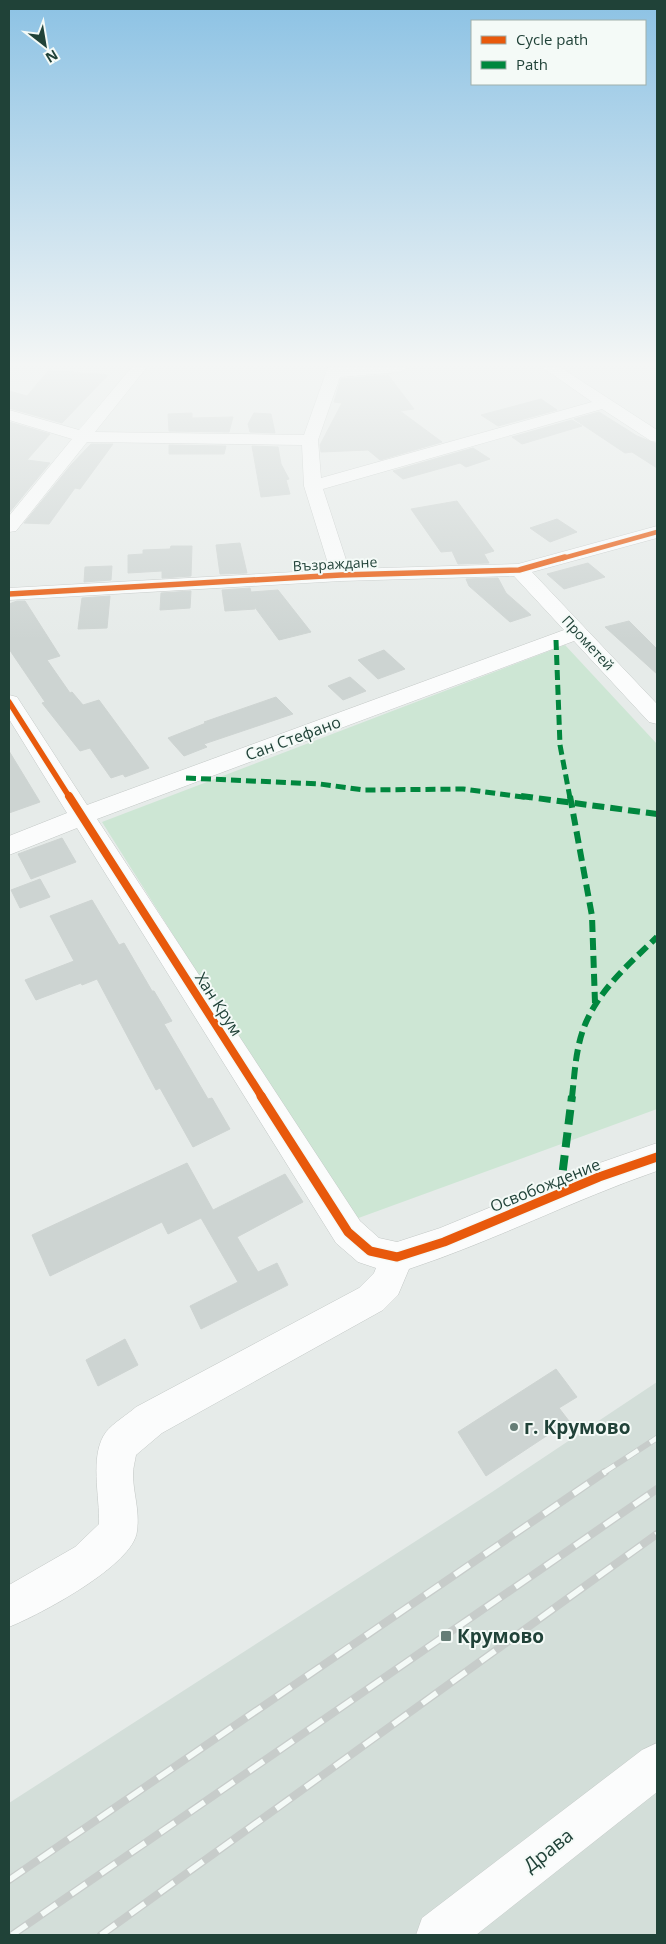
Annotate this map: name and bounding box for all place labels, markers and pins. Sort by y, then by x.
place label: г. Крумово [524,1414,631,1440]
marker: г. Крумово [508,1421,520,1433]
place label: Крумово [457,1623,544,1649]
marker: Крумово [439,1629,453,1643]

